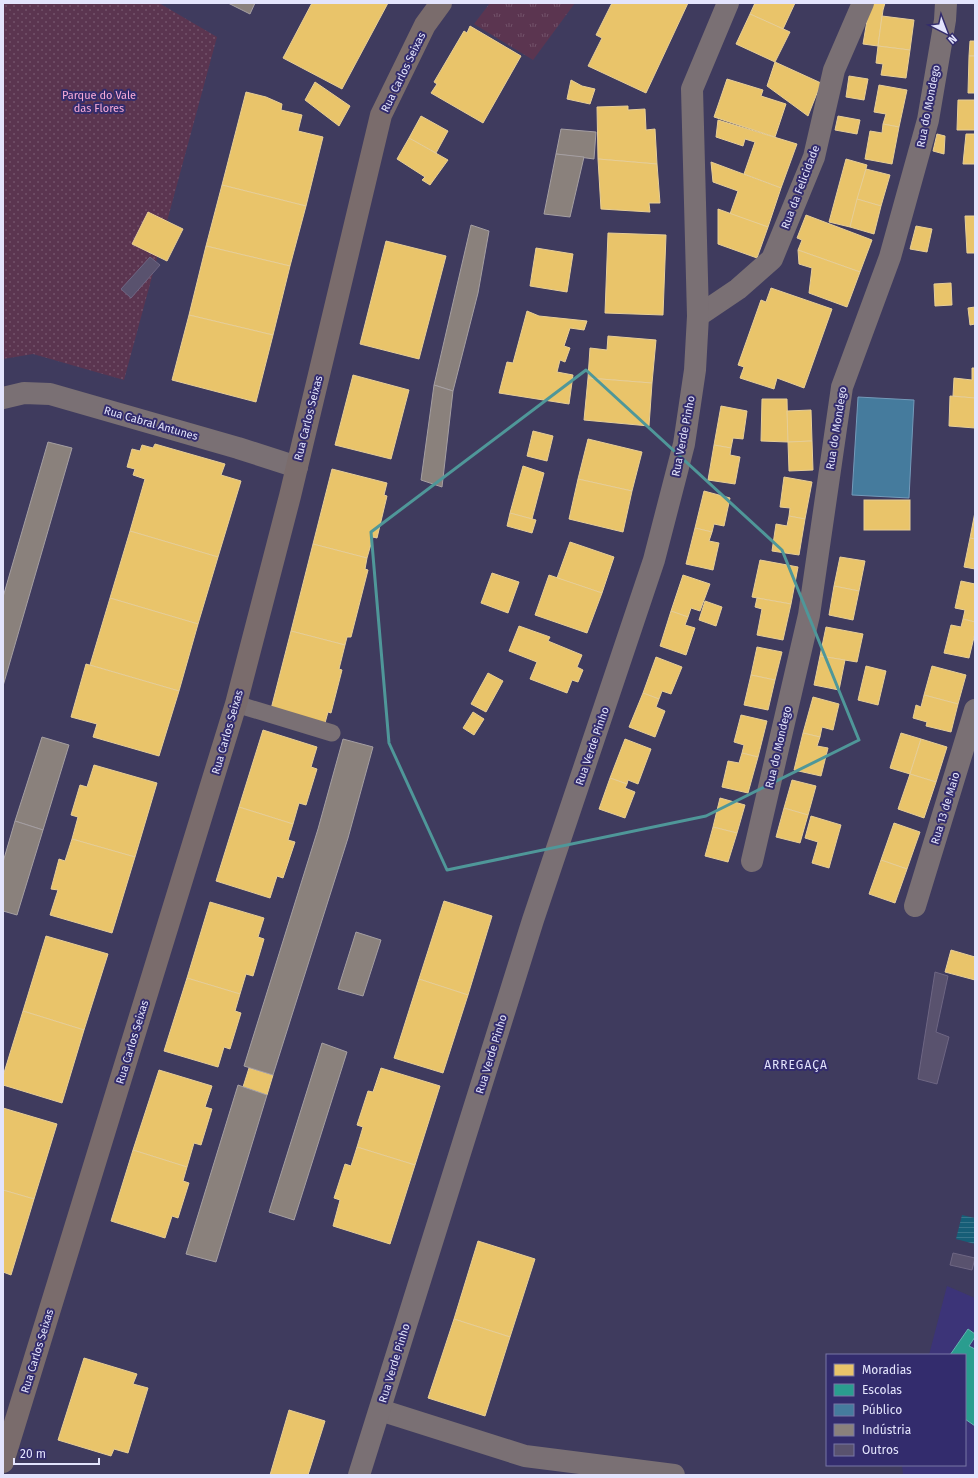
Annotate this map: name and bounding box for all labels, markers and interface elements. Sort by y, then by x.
north arrow [926,12,966,52]
street label: Rua Carlos Seixas [379,30,428,114]
text: N [945,32,959,46]
street label: Rua do Mondego [914,64,943,148]
park label: Parque do Vale das Flores [62,89,136,115]
street label: Rua da Felicidade [779,144,822,231]
street label: Rua Carlos Seixas [292,374,325,462]
street label: Rua do Mondego [824,386,849,471]
street label: Rua Verde Pinho [669,395,698,478]
street label: Rua Cabral Antunes [102,404,199,443]
street label: Rua Carlos Seixas [209,688,246,776]
street label: Rua Verde Pinho [573,705,612,787]
street label: Rua do Mondego [763,705,794,789]
street label: Rua 13 de Maio [928,771,963,846]
street label: Rua Carlos Seixas [114,999,151,1086]
street label: Rua Verde Pinho [473,1013,510,1095]
district label: ARREGAÇA [764,1058,828,1072]
street label: Rua Carlos Seixas [19,1308,56,1395]
street label: Rua Verde Pinho [376,1322,413,1404]
legend [826,1354,966,1466]
text: Moradias [862,1363,912,1377]
text: Escolas [862,1383,902,1397]
text: Público [862,1403,902,1417]
text: Indústria [862,1423,911,1437]
scale bar [14,1440,99,1466]
text: Outros [862,1443,899,1457]
text: 20 m [20,1447,46,1461]

